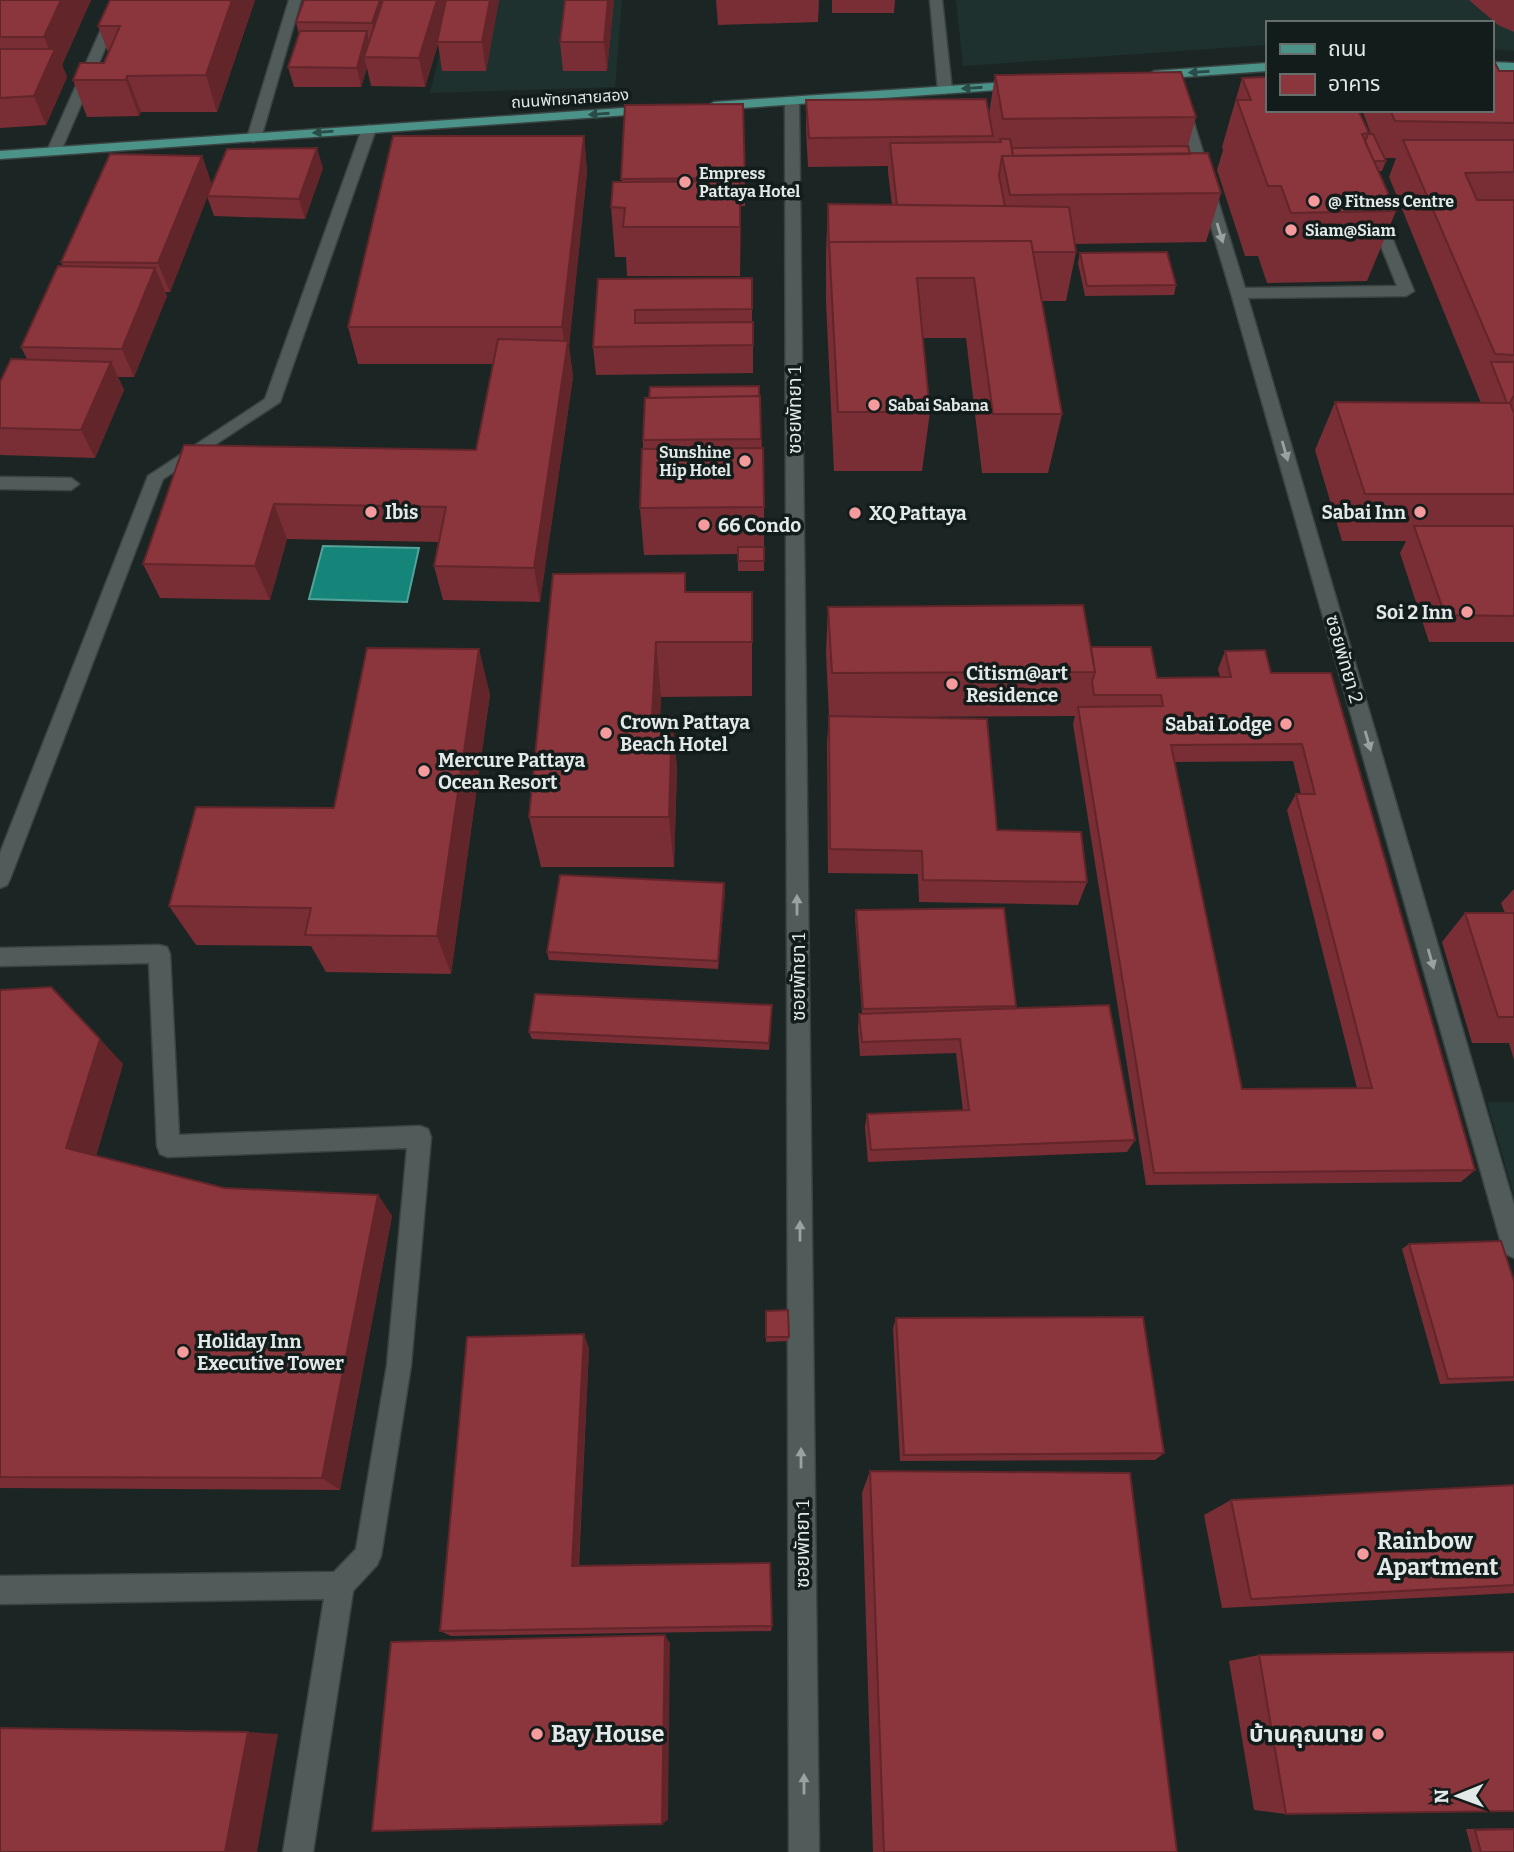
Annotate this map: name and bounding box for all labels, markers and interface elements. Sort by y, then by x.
legend [1266,21,1493,112]
text: ถนน [1328,36,1366,62]
one-way arrow [1188,67,1210,78]
text: อาคาร [1328,71,1380,97]
one-way arrow [961,83,983,94]
street label: ถนนพัทยาสายสอง [510,85,630,112]
one-way arrow [587,108,609,119]
one-way arrow [312,127,334,138]
place label: Empress Pattaya Hotel [699,164,800,201]
marker: Empress Pattaya Hotel [677,174,693,190]
place label: @ Fitness Centre [1328,192,1454,211]
marker: @ Fitness Centre [1306,193,1322,209]
place label: Siam@Siam [1305,221,1396,240]
marker: Siam@Siam [1283,222,1299,238]
one-way arrow [1216,223,1226,244]
street label: ซอยพัทยา 1 [783,366,806,454]
place label: Sabai Sabana [888,396,989,415]
marker: Sabai Sabana [866,397,882,413]
one-way arrow [1280,441,1290,462]
place label: Sunshine Hip Hotel [659,443,731,480]
marker: Sunshine Hip Hotel [737,453,753,469]
place label: Ibis [385,501,418,524]
place label: Sabai Inn [1322,501,1407,524]
place label: XQ Pattaya [869,502,967,525]
marker: Ibis [363,504,379,520]
marker: Sabai Inn [1412,504,1428,520]
marker: XQ Pattaya [847,505,863,521]
place label: 66 Condo [718,514,801,537]
marker: 66 Condo [696,517,712,533]
place label: Soi 2 Inn [1376,601,1454,624]
marker: Soi 2 Inn [1459,604,1475,620]
street label: ซอยพัทยา 2 [1321,612,1368,706]
place label: Citism@art Residence [966,662,1068,707]
marker: Citism@art Residence [944,676,960,692]
place label: Crown Pattaya Beach Hotel [620,711,750,756]
place label: Sabai Lodge [1165,713,1272,736]
marker: Sabai Lodge [1278,716,1294,732]
marker: Crown Pattaya Beach Hotel [598,725,614,741]
one-way arrow [1363,730,1374,752]
place label: Mercure Pattaya Ocean Resort [438,749,585,794]
marker: Mercure Pattaya Ocean Resort [416,763,432,779]
one-way arrow [792,894,803,916]
street label: ซอยพัทยา 1 [787,933,810,1021]
one-way arrow [1427,949,1437,970]
one-way arrow [794,1220,806,1242]
place label: Holiday Inn Executive Tower [197,1330,344,1375]
marker: Holiday Inn Executive Tower [175,1344,191,1360]
one-way arrow [795,1447,807,1469]
street label: ซอยพัทยา 1 [791,1500,814,1588]
place label: Rainbow Apartment [1377,1527,1498,1581]
marker: Rainbow Apartment [1355,1546,1371,1562]
place label: Bay House [551,1720,664,1748]
place label: บ้านคุณนาย [1249,1720,1364,1748]
marker: Bay House [529,1726,545,1742]
marker: บ้านคุณนาย [1370,1726,1386,1742]
north arrow [1423,1761,1493,1831]
one-way arrow [798,1773,810,1795]
text: N [1430,1788,1453,1804]

